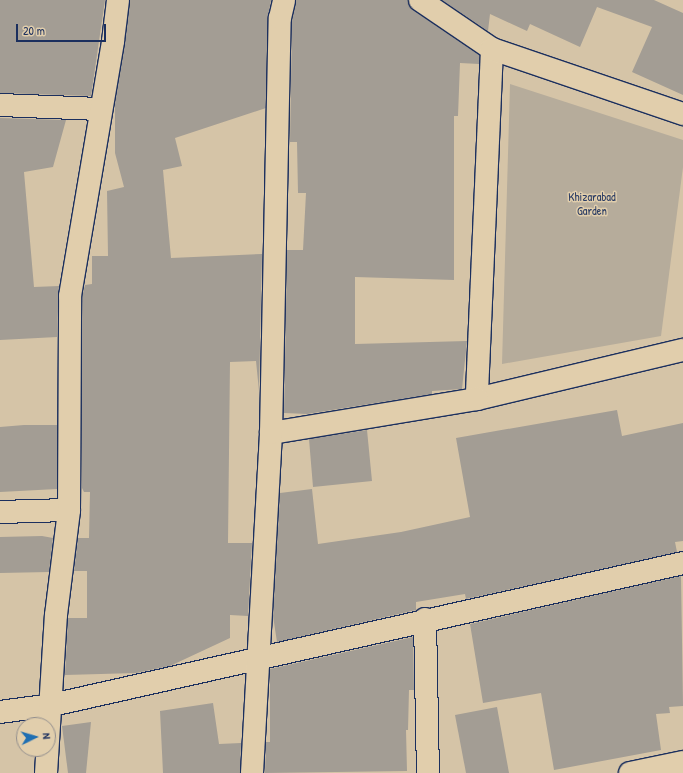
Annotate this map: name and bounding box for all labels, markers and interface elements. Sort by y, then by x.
scale bar [18,16,108,42]
text: 20 m [23,22,45,39]
park label: Khizarabad Garden [568,190,616,218]
north arrow [16,717,56,757]
text: N [40,733,54,740]

